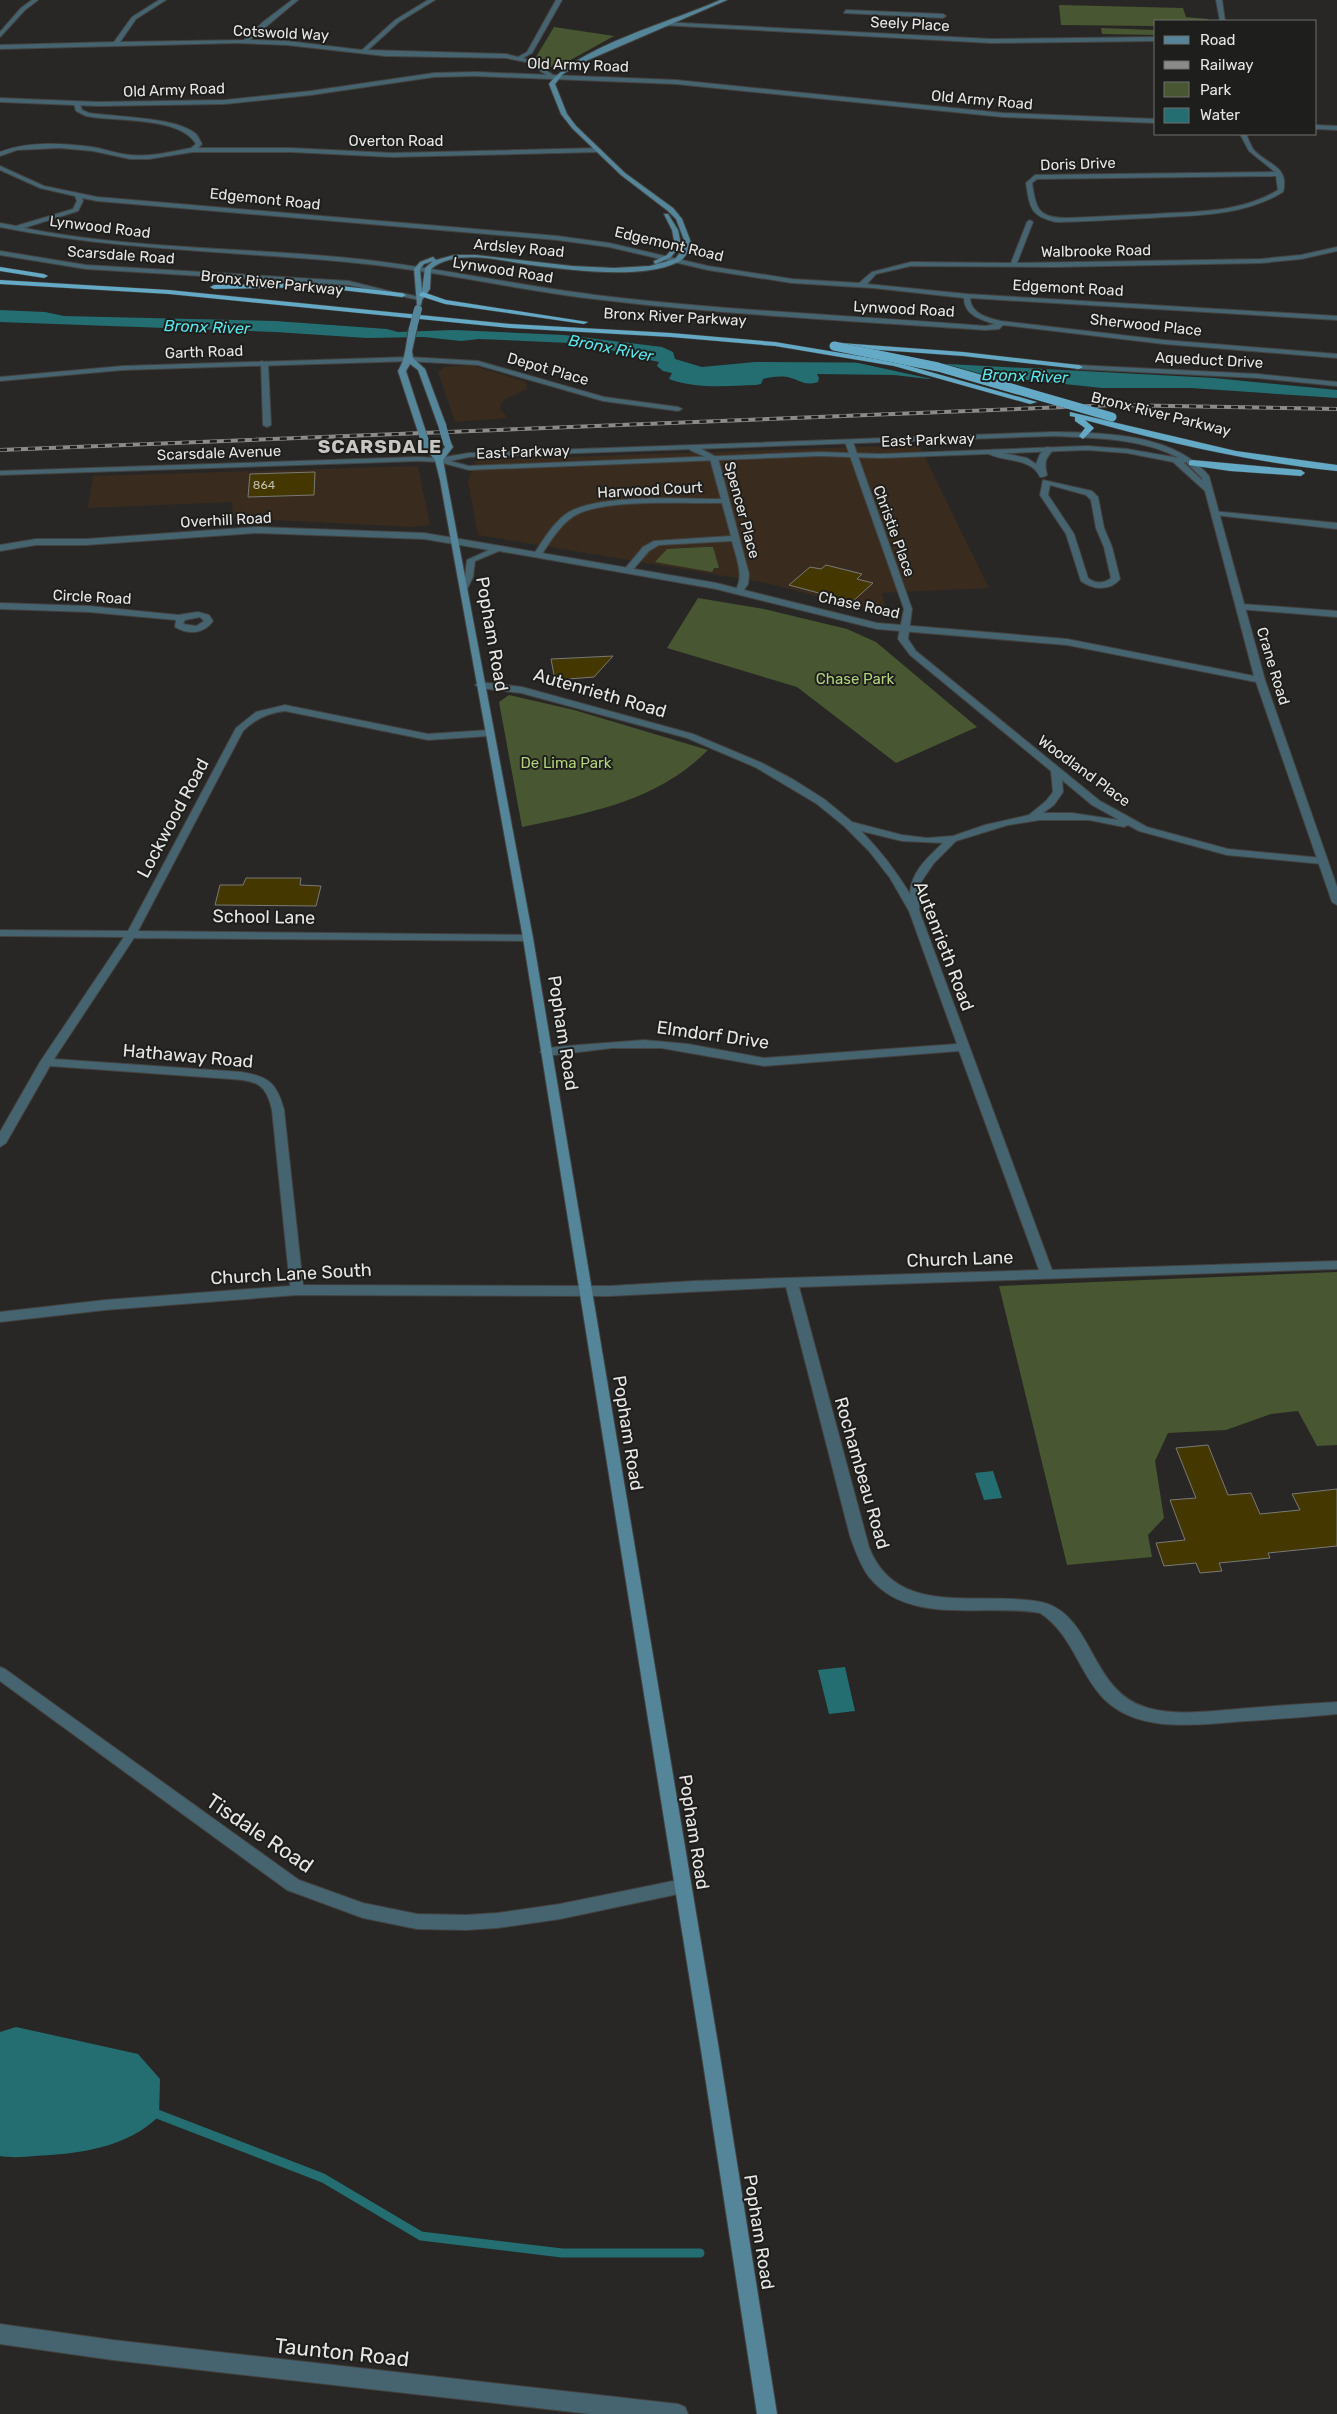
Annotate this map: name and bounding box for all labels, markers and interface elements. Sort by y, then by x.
street label: Seely Place [870,13,950,35]
legend [1154,20,1317,135]
street label: Cotswold Way [232,21,330,45]
text: Road [1200,31,1236,49]
street label: Old Army Road [527,54,629,76]
text: Railway [1200,56,1254,74]
street label: Old Army Road [123,79,225,101]
text: Park [1200,81,1231,99]
street label: Old Army Road [930,87,1034,113]
text: Water [1200,106,1240,124]
street label: Overton Road [348,132,444,150]
street label: Doris Drive [1040,154,1116,174]
street label: Edgemont Road [209,184,321,214]
street label: Lynwood Road [49,212,151,242]
street label: Edgemont Road [613,223,725,265]
street label: Ardsley Road [473,235,565,261]
street label: Walbrooke Road [1041,241,1151,261]
street label: Scarsdale Road [67,242,175,268]
street label: Lynwood Road [451,253,555,287]
street label: Bronx River Parkway [200,267,344,299]
street label: Edgemont Road [1012,276,1124,300]
street label: Lynwood Road [853,297,955,321]
street label: Bronx River Parkway [603,304,747,330]
street label: Sherwood Place [1089,310,1203,340]
water label: Bronx River [164,316,251,338]
water label: Bronx River [567,330,656,366]
street label: Garth Road [164,342,244,362]
street label: Aqueduct Drive [1155,348,1263,372]
street label: Depot Place [505,349,591,389]
water label: Bronx River [982,365,1069,387]
street label: Bronx River Parkway [1089,388,1233,440]
street label: East Parkway [881,429,975,451]
district label: SCARSDALE [318,435,442,458]
street label: East Parkway [476,441,570,463]
street label: Scarsdale Avenue [157,442,281,464]
street label: Spencer Place [720,460,764,560]
house number: 864 [253,478,276,492]
street label: Harwood Court [597,478,703,502]
street label: Christie Place [869,483,919,579]
street label: Overhill Road [180,509,272,531]
street label: Popham Road [471,575,513,693]
street label: Circle Road [52,586,132,608]
street label: Chase Road [817,588,901,622]
street label: Crane Road [1253,625,1293,707]
street label: Autenrieth Road [531,664,669,722]
park label: Chase Park [816,670,894,688]
street label: Woodland Place [1034,731,1134,811]
street label: Lockwood Road [132,754,214,882]
park label: De Lima Park [521,754,612,772]
street label: Autenrieth Road [909,878,979,1014]
street label: School Lane [213,905,315,929]
street label: Popham Road [543,974,583,1092]
street label: Elmdorf Drive [655,1016,771,1054]
street label: Hathaway Road [122,1039,254,1073]
street label: Church Lane [906,1246,1014,1272]
street label: Church Lane South [210,1259,372,1289]
street label: Popham Road [608,1374,648,1492]
street label: Rochambeau Road [830,1394,894,1552]
street label: Popham Road [674,1773,714,1891]
street label: Tisdale Road [202,1788,318,1878]
street label: Popham Road [739,2173,779,2291]
street label: Taunton Road [274,2333,410,2371]

